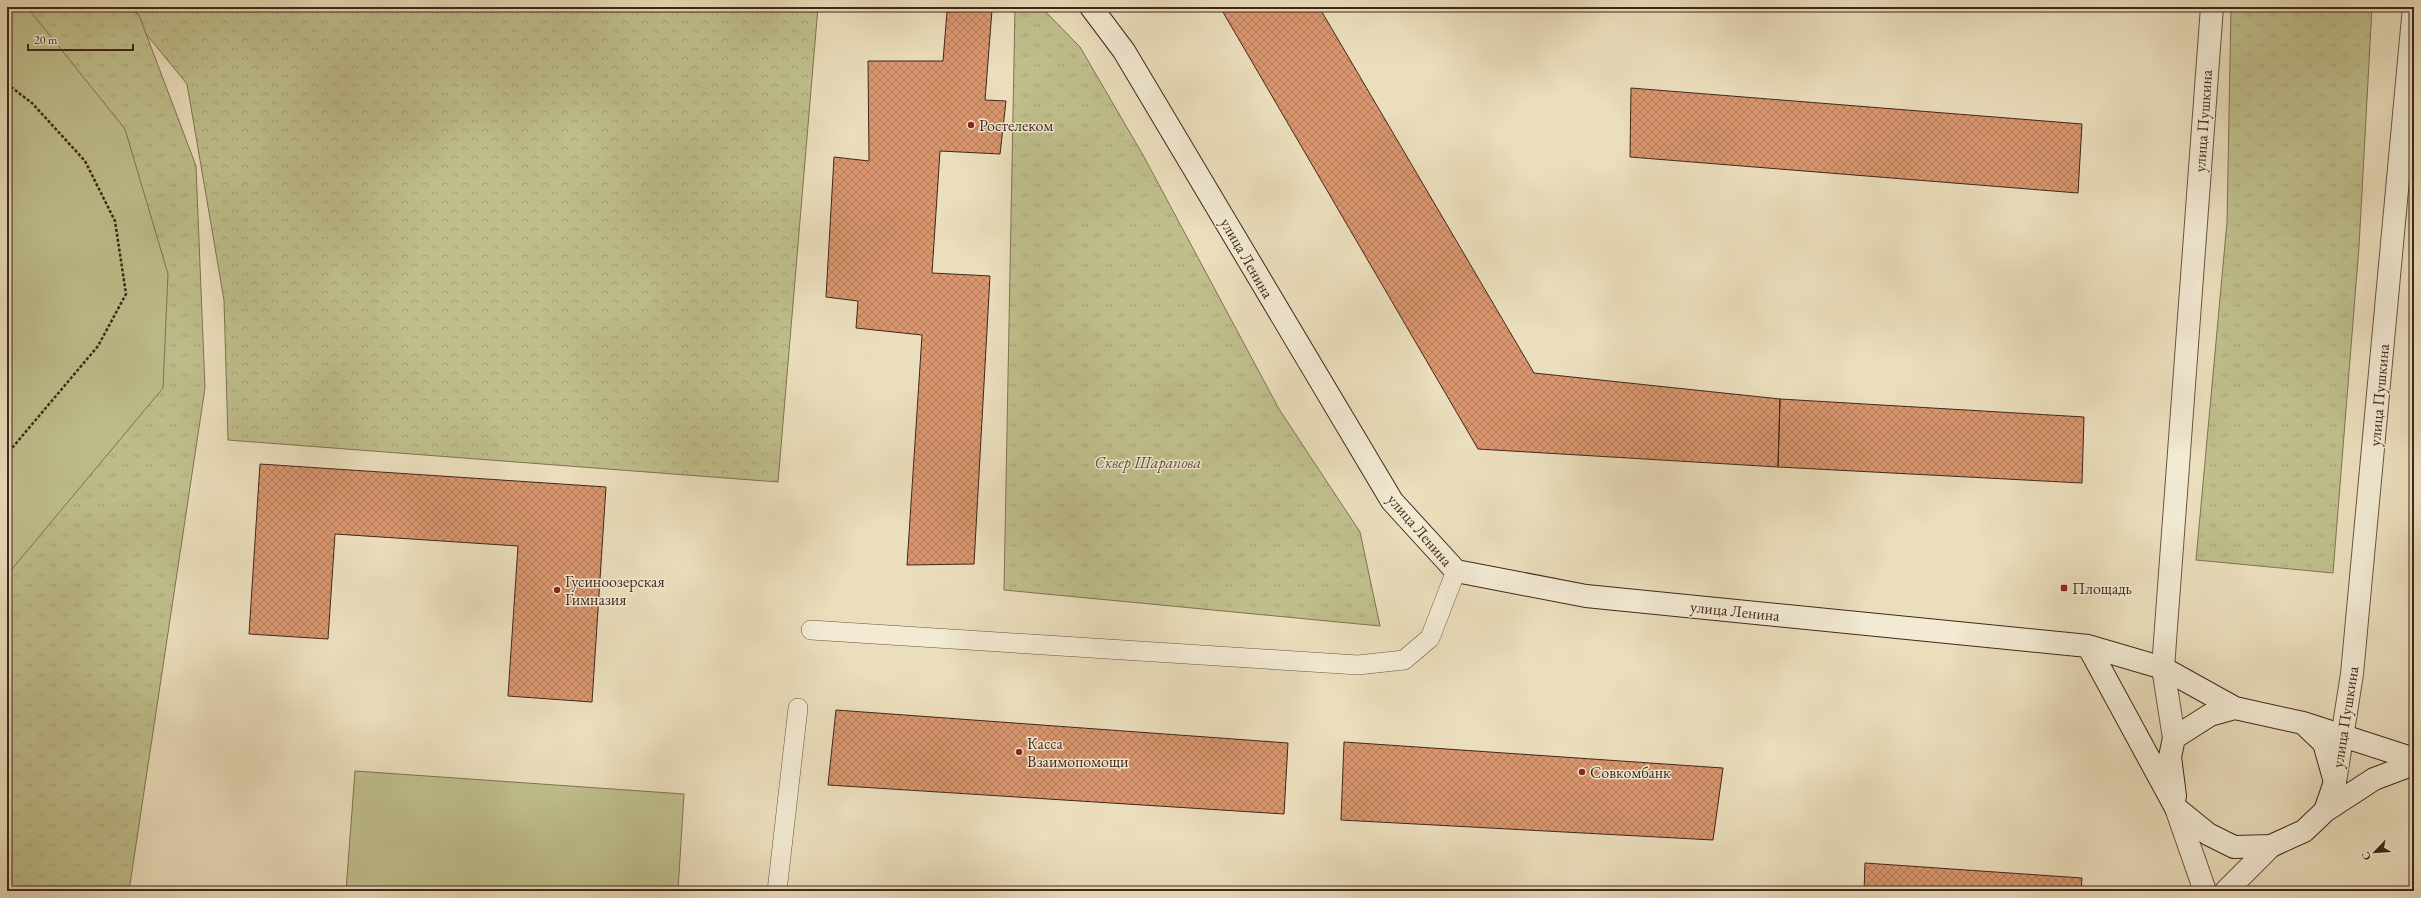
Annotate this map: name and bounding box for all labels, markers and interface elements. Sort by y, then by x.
scale bar [28,26,133,52]
text: 20 m [34,32,58,48]
street label: улица Пушкина [2189,68,2217,173]
place label: Ростелеком [979,115,1053,136]
marker: Ростелеком [966,120,976,130]
street label: улица Ленина [1215,214,1279,303]
street label: улица Пушкина [2364,342,2394,447]
park label: Сквер Шарапова [1095,452,1201,473]
street label: улица Ленина [1383,489,1458,571]
place label: Гусиноозерская Гимназия [565,571,665,610]
place label: Площадь [2072,578,2132,599]
marker: Площадь [2059,583,2069,593]
marker: Гусиноозерская Гимназия [552,585,562,595]
street label: улица Ленина [1689,596,1781,626]
street label: улица Пушкина [2327,664,2363,769]
place label: Касса Взаимопомощи [1027,733,1129,772]
marker: Касса Взаимопомощи [1014,747,1024,757]
place label: Совкомбанк [1590,762,1671,783]
marker: Совкомбанк [1577,767,1587,777]
north arrow [2355,832,2395,872]
text: С [2358,850,2374,863]

